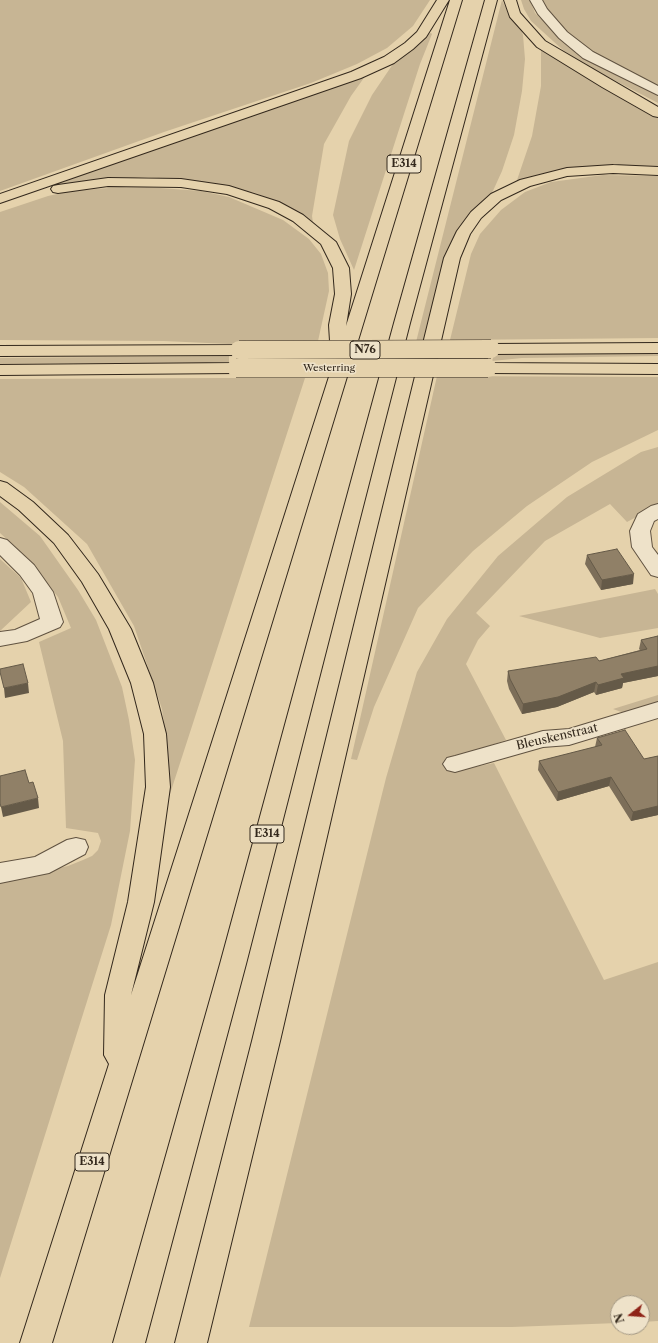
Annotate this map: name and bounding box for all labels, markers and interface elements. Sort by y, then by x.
road number: E314 [387,155,421,173]
road number: N76 [350,341,380,359]
street label: Westerring [303,362,355,374]
street label: Bleuskenstraat [515,721,599,753]
road number: E314 [250,825,284,843]
road number: E314 [75,1153,109,1171]
north arrow [610,1295,650,1335]
text: N [611,1312,628,1325]

